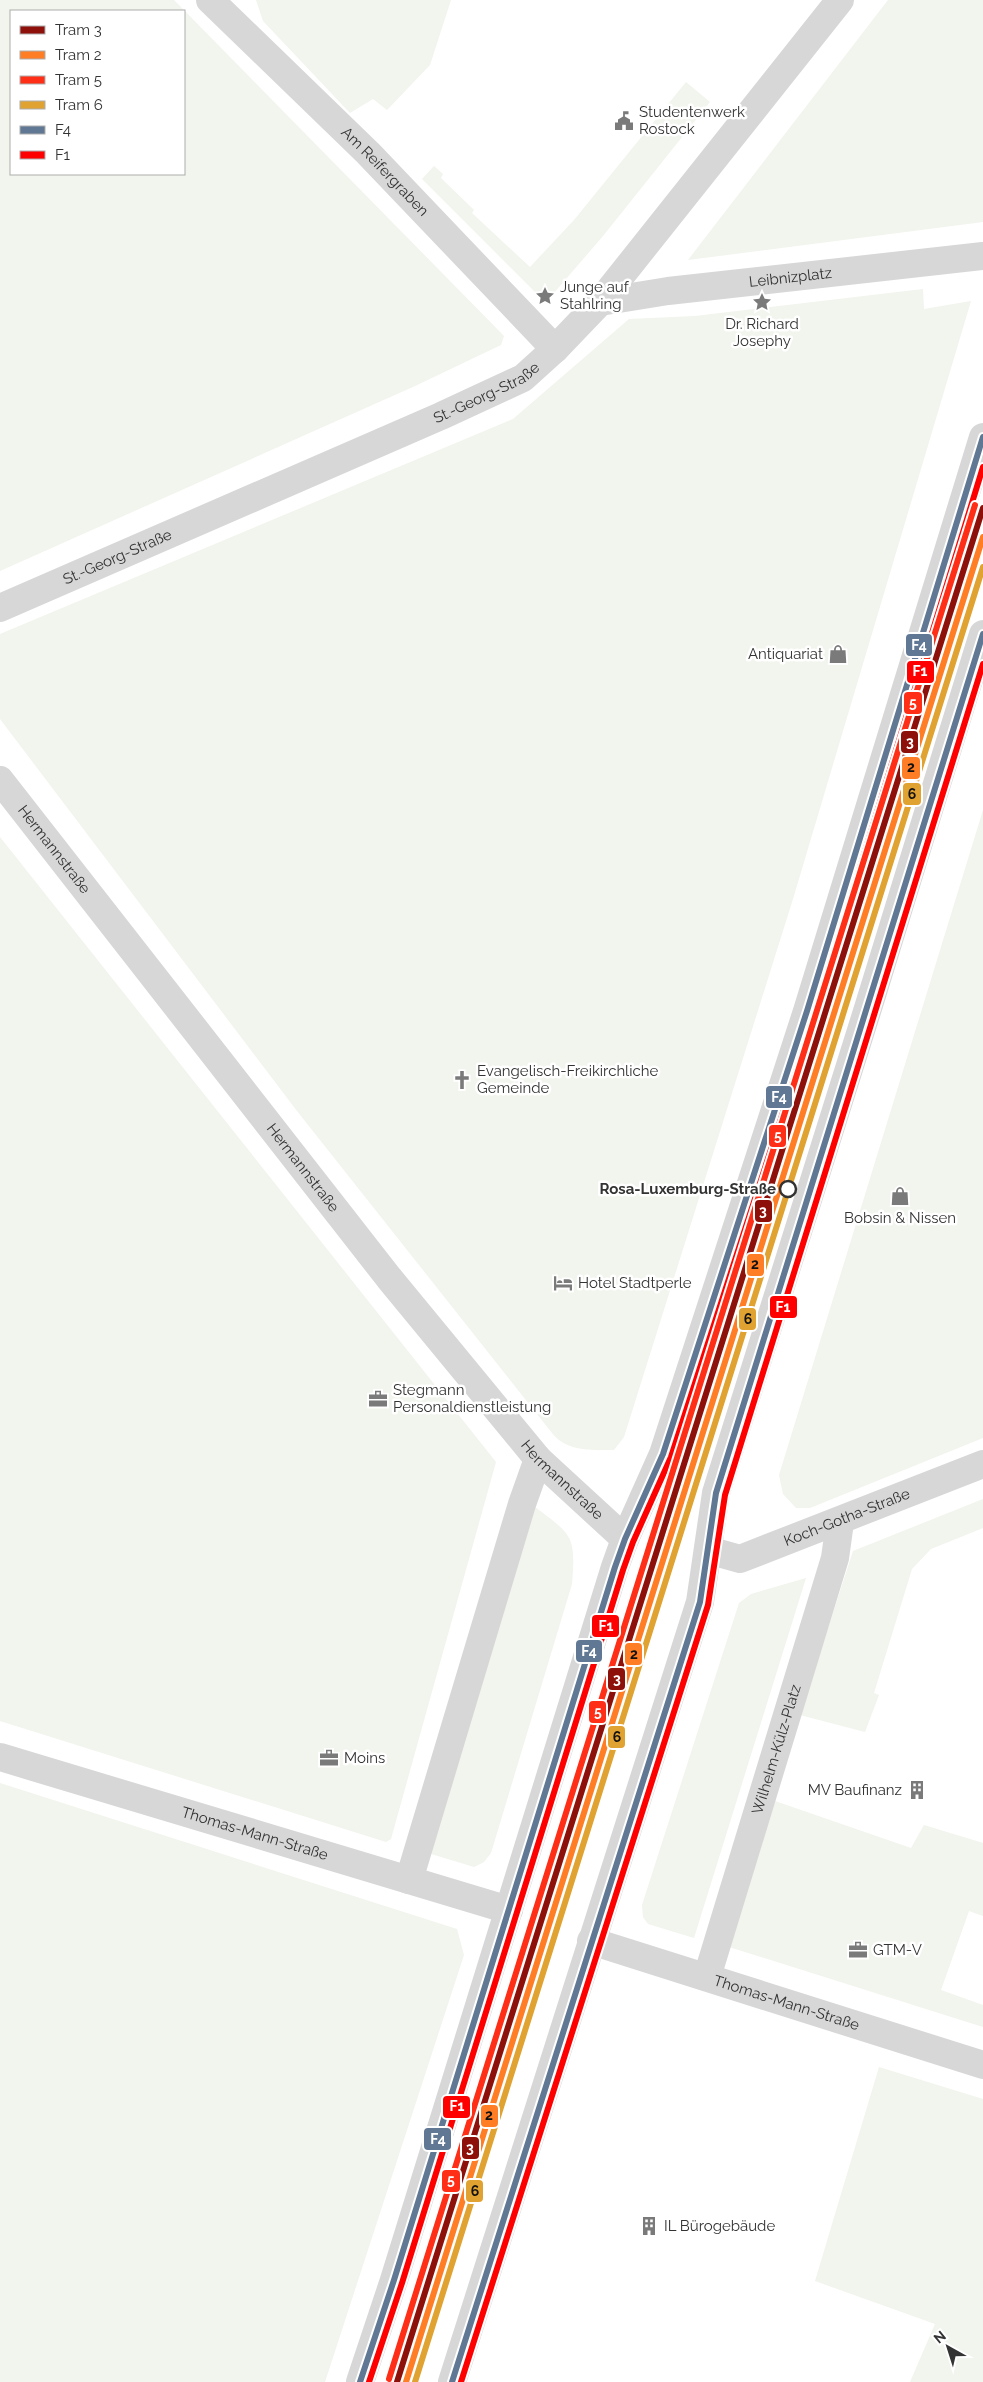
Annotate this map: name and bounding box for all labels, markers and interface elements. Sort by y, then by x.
legend [10,10,185,175]
text: Tram 3 [55,21,102,39]
text: Tram 2 [55,46,102,64]
text: Tram 5 [55,71,102,89]
text: Tram 6 [55,96,103,114]
place label: Studentenwerk Rostock [639,103,745,138]
public building icon: Studentenwerk Rostock [613,110,635,132]
text: F4 [55,121,71,139]
street label: Am Reifergraben [338,123,432,220]
text: F1 [55,146,71,164]
street label: Leibnizplatz [748,264,833,291]
place label: Junge auf Stahlring [560,278,630,313]
place icon: Junge auf Stahlring [534,285,556,307]
place icon: Dr. Richard Josephy [751,291,773,313]
place label: Dr. Richard Josephy [725,315,799,350]
street label: St.-Georg-Straße [431,358,543,427]
street label: St.-Georg-Straße [60,525,175,588]
line badge: F4 [905,633,933,657]
text: F4 [911,637,927,653]
shop icon: Antiquariat [827,643,849,665]
place label: Antiquariat [748,645,823,663]
line badge: F1 [906,660,935,684]
text: F1 [913,663,928,679]
line badge: 5 [903,691,923,715]
text: 5 [909,695,917,711]
line badge: 3 [900,730,919,754]
text: 3 [906,734,914,750]
line badge: 2 [901,756,921,780]
text: 2 [907,759,915,775]
line badge: 6 [902,782,922,806]
text: 6 [908,786,916,802]
street label: Hermannstraße [14,802,94,897]
place label: Evangelisch-Freikirchliche Gemeinde [477,1062,658,1097]
church icon: Evangelisch-Freikirchliche Gemeinde [451,1069,473,1091]
line badge: F4 [765,1085,793,1109]
text: F4 [771,1089,787,1105]
street label: Hermannstraße [263,1120,343,1216]
line badge: 5 [768,1124,787,1148]
text: 5 [774,1128,782,1144]
place label: Rosa-Luxemburg-Straße [600,1180,776,1198]
marker: Rosa-Luxemburg-Straße [779,1180,797,1198]
shop icon: Bobsin & Nissen [889,1185,911,1207]
line badge: 3 [754,1199,773,1223]
text: 3 [759,1203,767,1219]
place label: Bobsin & Nissen [844,1209,956,1227]
line badge: 2 [746,1253,765,1277]
text: 2 [751,1256,759,1272]
hotel icon: Hotel Stadtperle [552,1272,574,1294]
place label: Hotel Stadtperle [578,1274,692,1292]
line badge: F1 [769,1295,798,1319]
text: F1 [776,1299,791,1315]
line badge: 6 [738,1307,757,1331]
text: 6 [744,1311,752,1327]
place label: Stegmann Personaldienstleistung [393,1381,551,1416]
office icon: Stegmann Personaldienstleistung [367,1388,389,1410]
street label: Hermannstraße [517,1436,607,1523]
street label: Koch-Gotha-Straße [781,1484,913,1550]
line badge: F1 [591,1614,620,1638]
text: F1 [599,1618,614,1634]
line badge: F4 [575,1639,603,1663]
line badge: 2 [624,1642,643,1666]
text: F4 [581,1643,597,1659]
text: 2 [630,1646,638,1662]
line badge: 3 [607,1667,626,1691]
text: 3 [613,1671,621,1687]
street label: Wilhelm-Külz-Platz [748,1682,805,1816]
line badge: 5 [588,1700,607,1724]
text: 5 [594,1704,602,1720]
line badge: 6 [607,1725,626,1749]
text: 6 [613,1729,621,1745]
office icon: Moins [318,1747,340,1769]
place label: Moins [344,1749,385,1767]
building icon: MV Baufinanz [906,1779,928,1801]
place label: MV Baufinanz [808,1781,902,1799]
street label: Thomas-Mann-Straße [179,1803,330,1864]
office icon: GTM-V [847,1939,869,1961]
place label: GTM-V [873,1941,922,1959]
street label: Thomas-Mann-Straße [711,1971,862,2034]
line badge: F1 [442,2095,471,2119]
text: F1 [450,2098,465,2114]
line badge: 2 [480,2104,499,2128]
text: 2 [485,2107,493,2123]
line badge: F4 [423,2127,452,2151]
text: F4 [430,2131,446,2147]
line badge: 3 [461,2136,480,2160]
text: 3 [466,2140,474,2156]
line badge: 5 [441,2169,461,2193]
text: 5 [447,2172,455,2188]
line badge: 6 [465,2179,484,2203]
text: 6 [471,2183,479,2199]
building icon: IL Bürogebäude [638,2215,660,2237]
place label: IL Bürogebäude [664,2217,775,2235]
north arrow [923,2322,973,2372]
text: N [931,2327,949,2346]

